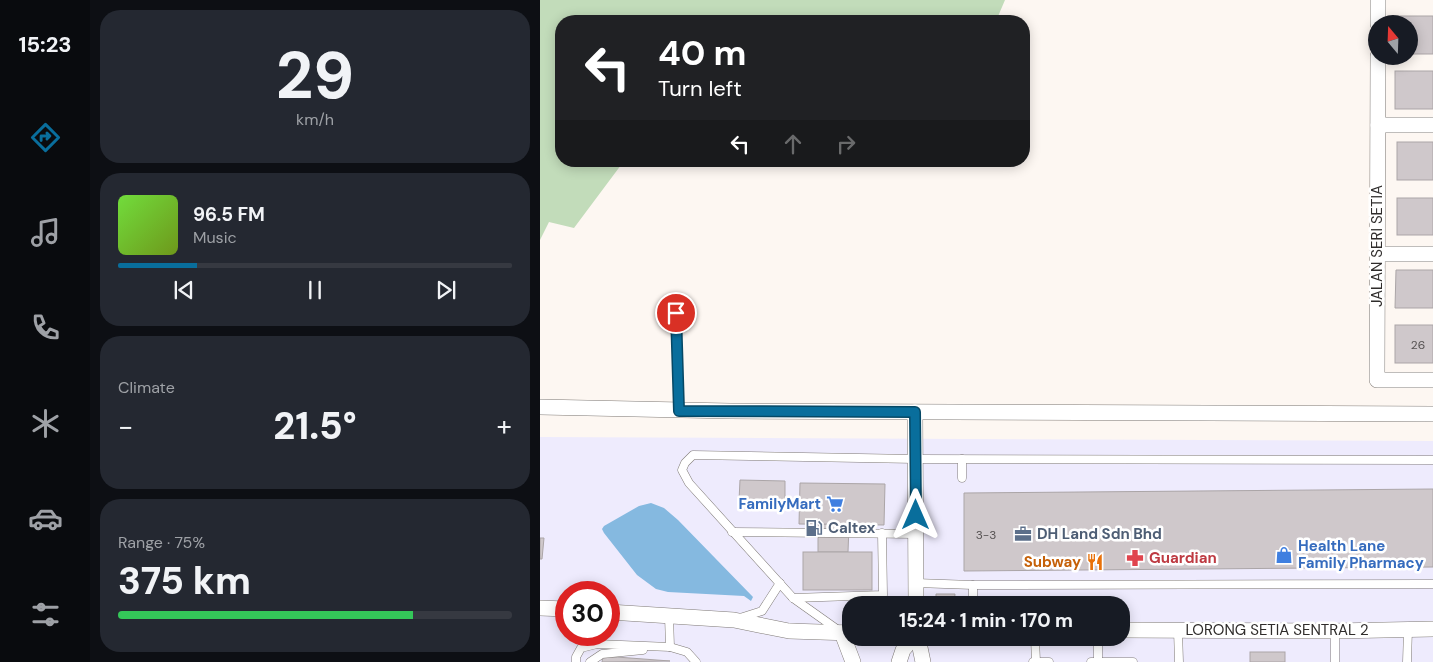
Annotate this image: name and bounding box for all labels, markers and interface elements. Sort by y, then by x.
north arrow [1368,15,1418,65]
map controls [1368,15,1418,65]
text: 15:23 [18,30,72,59]
text: 40 m [658,30,747,76]
text: 29 [276,34,354,118]
icon: left [575,35,640,100]
text: Turn left [658,74,742,103]
text: km/h [296,109,334,130]
icon: directions [28,120,63,155]
icon: left [726,130,754,158]
icon: ahead [779,130,807,158]
icon: right [832,130,860,158]
street label: JALAN SERI SETIA [1367,185,1387,307]
text: 96.5 FM [193,202,265,227]
icon: music [28,215,63,250]
text: Music [193,227,237,248]
icon: previous [170,276,198,304]
icon: pause [301,276,329,304]
icon: next [432,276,460,304]
pin [655,292,697,334]
icon: arrive [662,299,690,327]
icon: phone [28,310,63,345]
house number: 26 [1411,337,1425,353]
text: Climate [118,377,175,398]
text: 21.5° [273,401,357,451]
icon: climate [28,406,63,441]
text: − [118,408,133,445]
text: + [497,408,512,445]
position arrow [889,488,941,540]
place label: FamilyMart [739,494,821,514]
supermarket icon: FamilyMart [825,494,845,514]
icon: car [28,501,63,536]
fuel station icon: Caltex [804,518,824,538]
place label: Caltex [828,518,876,538]
office icon: DH Land Sdn Bhd [1013,524,1033,544]
place label: DH Land Sdn Bhd [1037,524,1162,544]
house number: 3-3 [976,527,996,543]
text: Range · 75% [118,532,205,553]
place label: Health Lane Family Pharmacy [1298,536,1424,573]
shop icon: Health Lane Family Pharmacy [1274,545,1294,565]
pharmacy icon: Guardian [1125,548,1145,568]
place label: Guardian [1149,548,1217,568]
place label: Subway [1024,552,1081,572]
restaurant icon: Subway [1085,552,1105,572]
text: 375 km [118,556,251,606]
speed limit sign: 30 [555,581,620,646]
icon: filters [28,597,63,632]
text: 15:24 · 1 min · 170 m [899,608,1073,633]
street label: LORONG SETIA SENTRAL 2 [1185,620,1369,640]

